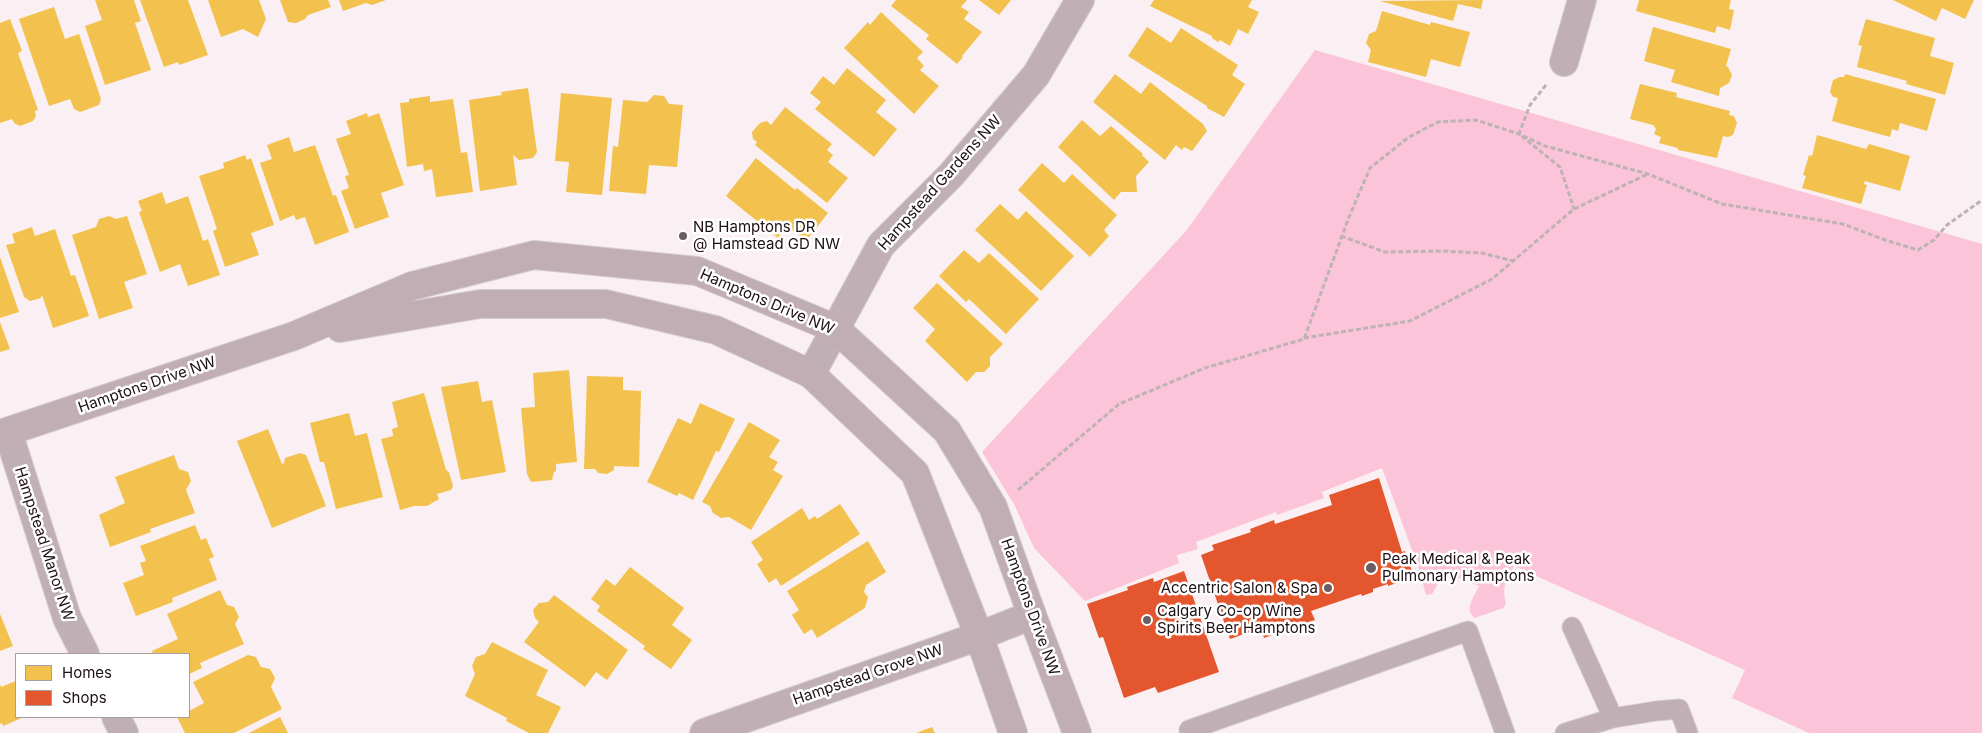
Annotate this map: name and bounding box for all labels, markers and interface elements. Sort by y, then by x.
street label: Hampstead Gardens NW [875,112,1005,254]
place label: NB Hamptons DR @ Hamstead GD NW [693,218,840,253]
marker: NB Hamptons DR @ Hamstead GD NW [677,230,689,242]
street label: Hamptons Drive NW [697,266,837,338]
street label: Hamptons Drive NW [76,353,218,417]
street label: Hampstead Manor NW [11,465,77,623]
street label: Hamptons Drive NW [997,536,1063,678]
place label: Peak Medical & Peak Pulmonary Hamptons [1382,550,1534,585]
marker: Peak Medical & Peak Pulmonary Hamptons [1364,561,1378,575]
place label: Accentric Salon & Spa [1161,579,1318,597]
marker: Accentric Salon & Spa [1322,582,1334,594]
place label: Calgary Co-op Wine Spirits Beer Hamptons [1157,602,1315,637]
marker: Calgary Co-op Wine Spirits Beer Hamptons [1141,614,1153,626]
street label: Hampstead Grove NW [790,641,946,709]
legend [15,653,190,718]
text: Homes [62,663,112,682]
text: Shops [62,688,107,707]

